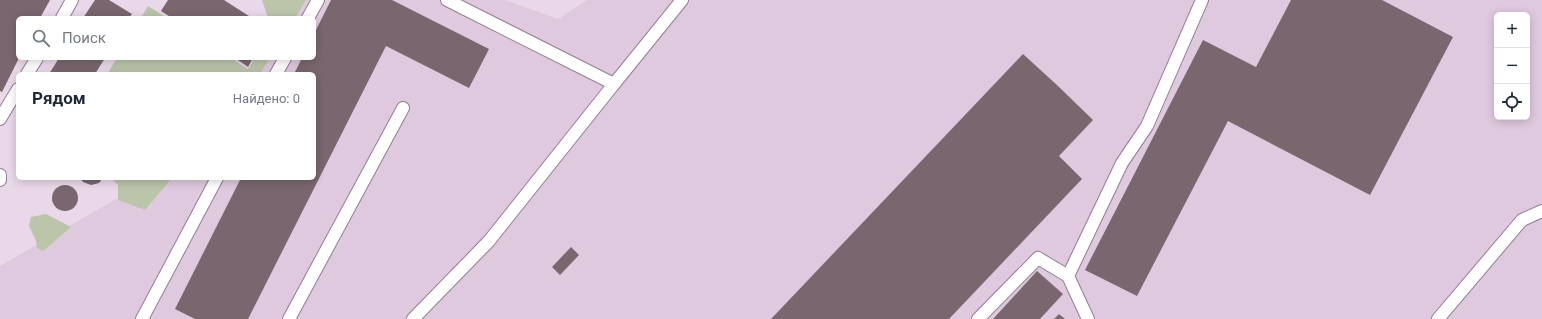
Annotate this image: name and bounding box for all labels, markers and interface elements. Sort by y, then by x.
map controls [1494,12,1530,120]
button: + [1494,12,1530,48]
search box [16,16,316,60]
icon: search [30,27,52,49]
text: Поиск [62,29,106,47]
button: − [1494,48,1530,84]
button: locate [1494,84,1530,120]
text: Рядом [32,88,86,108]
text: Найдено: 0 [233,91,300,106]

